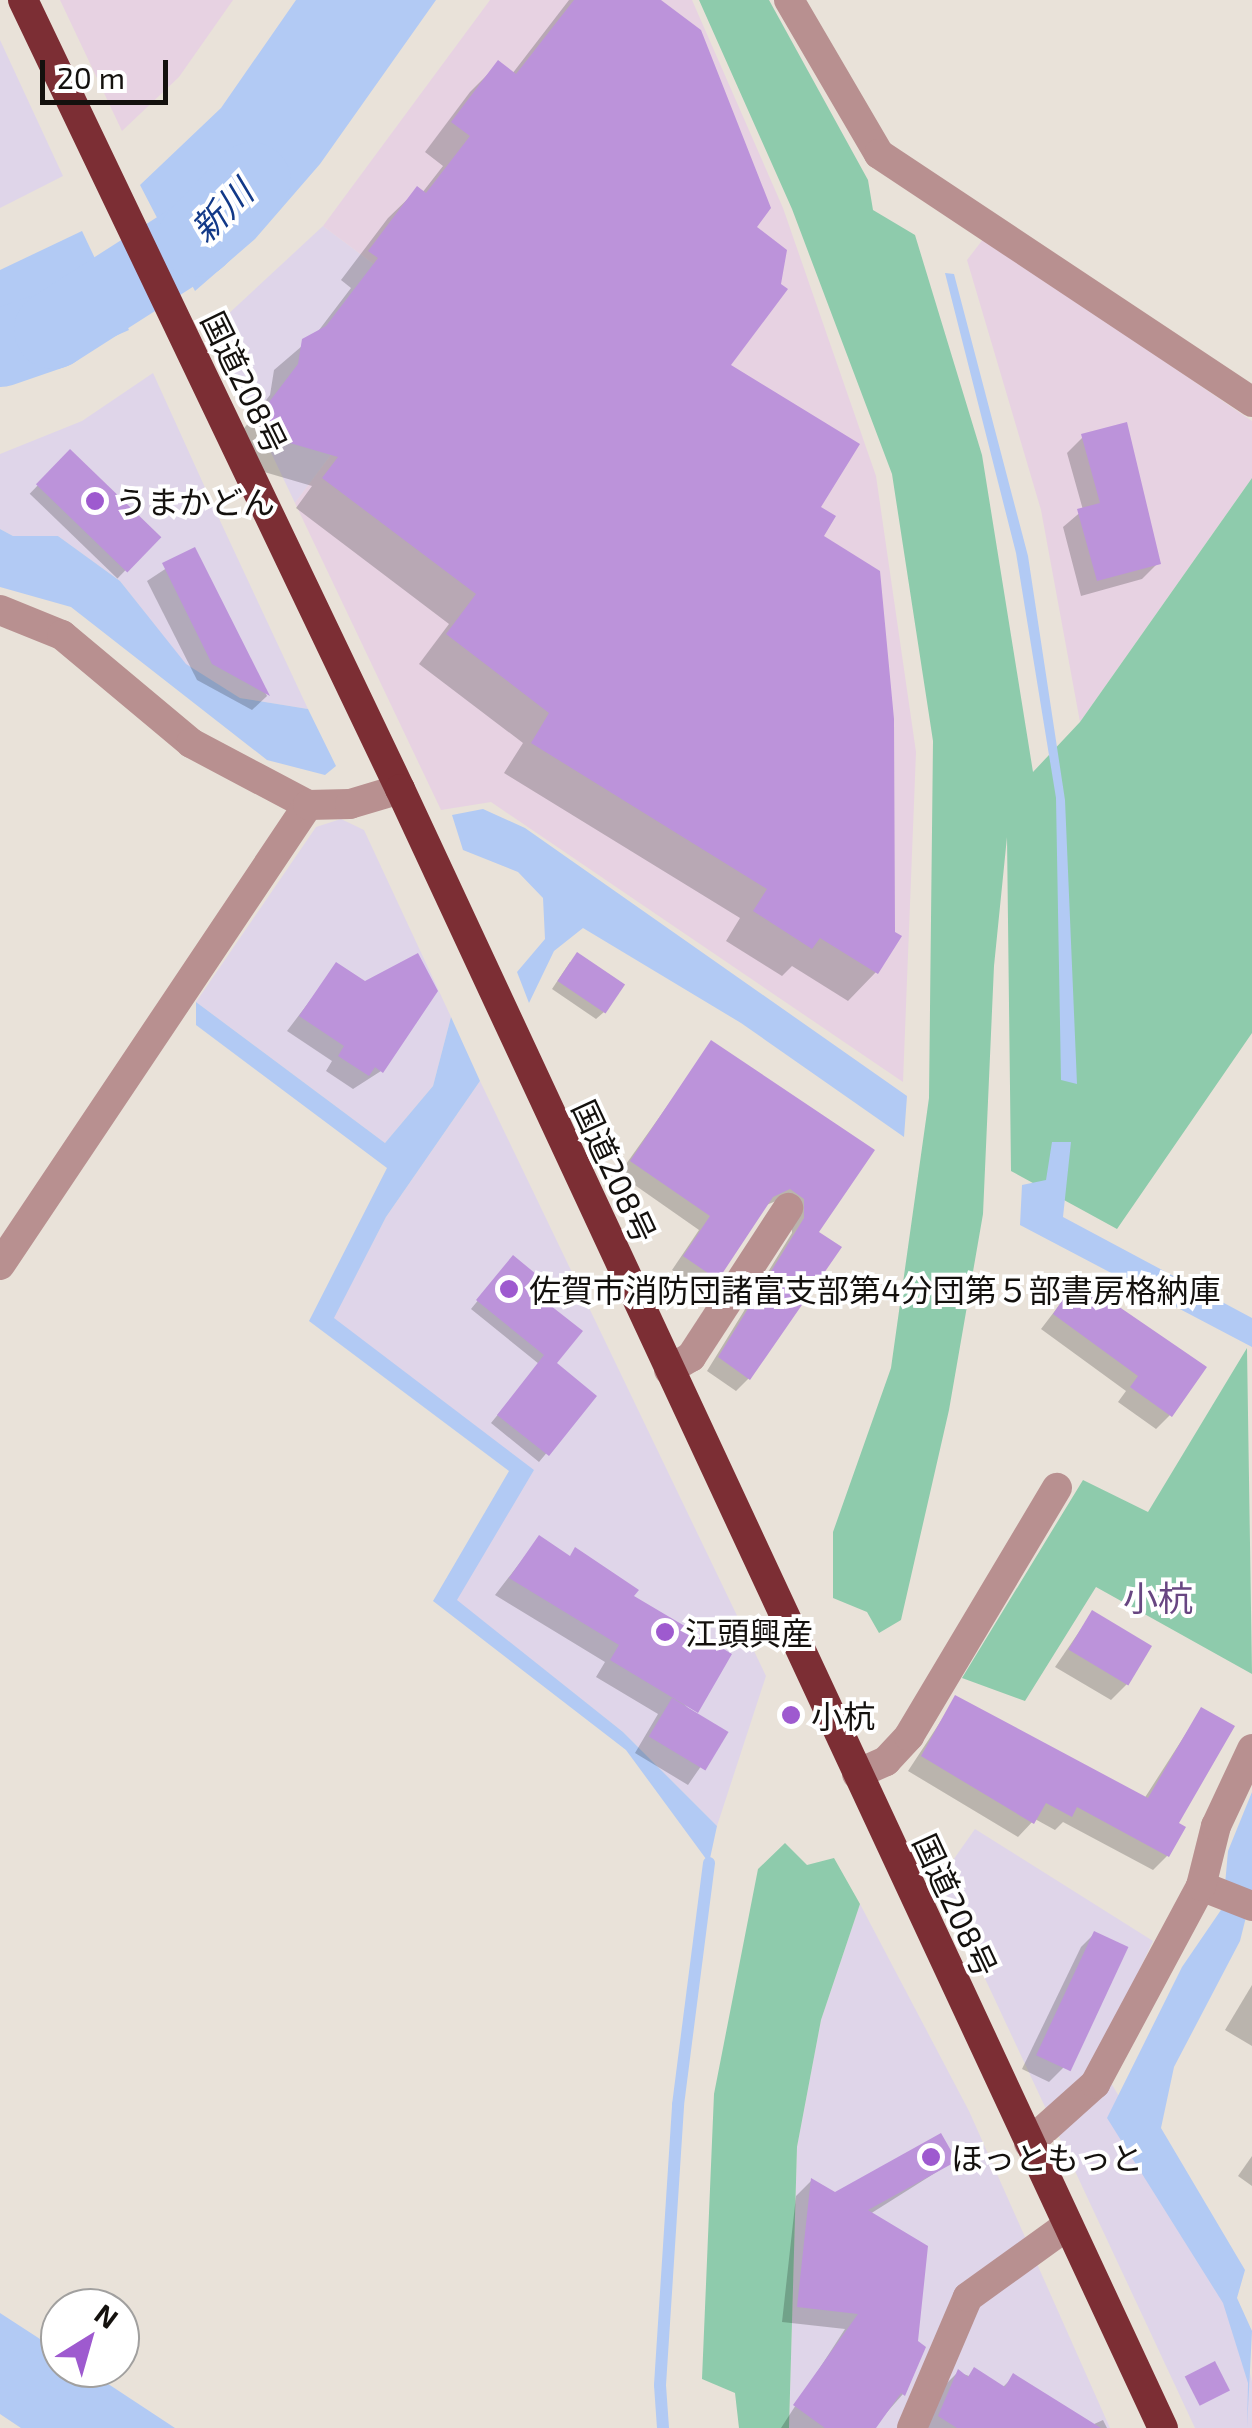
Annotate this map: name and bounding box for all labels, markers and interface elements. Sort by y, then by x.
scale bar [45,40,172,102]
text: 20 m [57,59,125,95]
water label: 新川 [181,170,261,250]
street label: 国道208号 [194,305,296,459]
place label: うまかどん [115,482,275,520]
marker: うまかどん [84,490,106,512]
street label: 国道208号 [565,1094,665,1248]
place label: 佐賀市消防団諸富支部第4分団第５部書房格納庫 [529,1270,1221,1308]
marker: 佐賀市消防団諸富支部第4分団第５部書房格納庫 [498,1278,520,1300]
district label: 小杭 [1123,1576,1193,1618]
place label: 江頭興産 [685,1613,813,1651]
marker: 江頭興産 [654,1621,676,1643]
place label: 小杭 [811,1696,875,1734]
marker: 小杭 [780,1704,802,1726]
street label: 国道208号 [906,1828,1006,1982]
place label: ほっともっと [951,2138,1143,2176]
marker: ほっともっと [920,2146,942,2168]
north arrow [40,2288,140,2388]
text: N [89,2296,125,2335]

